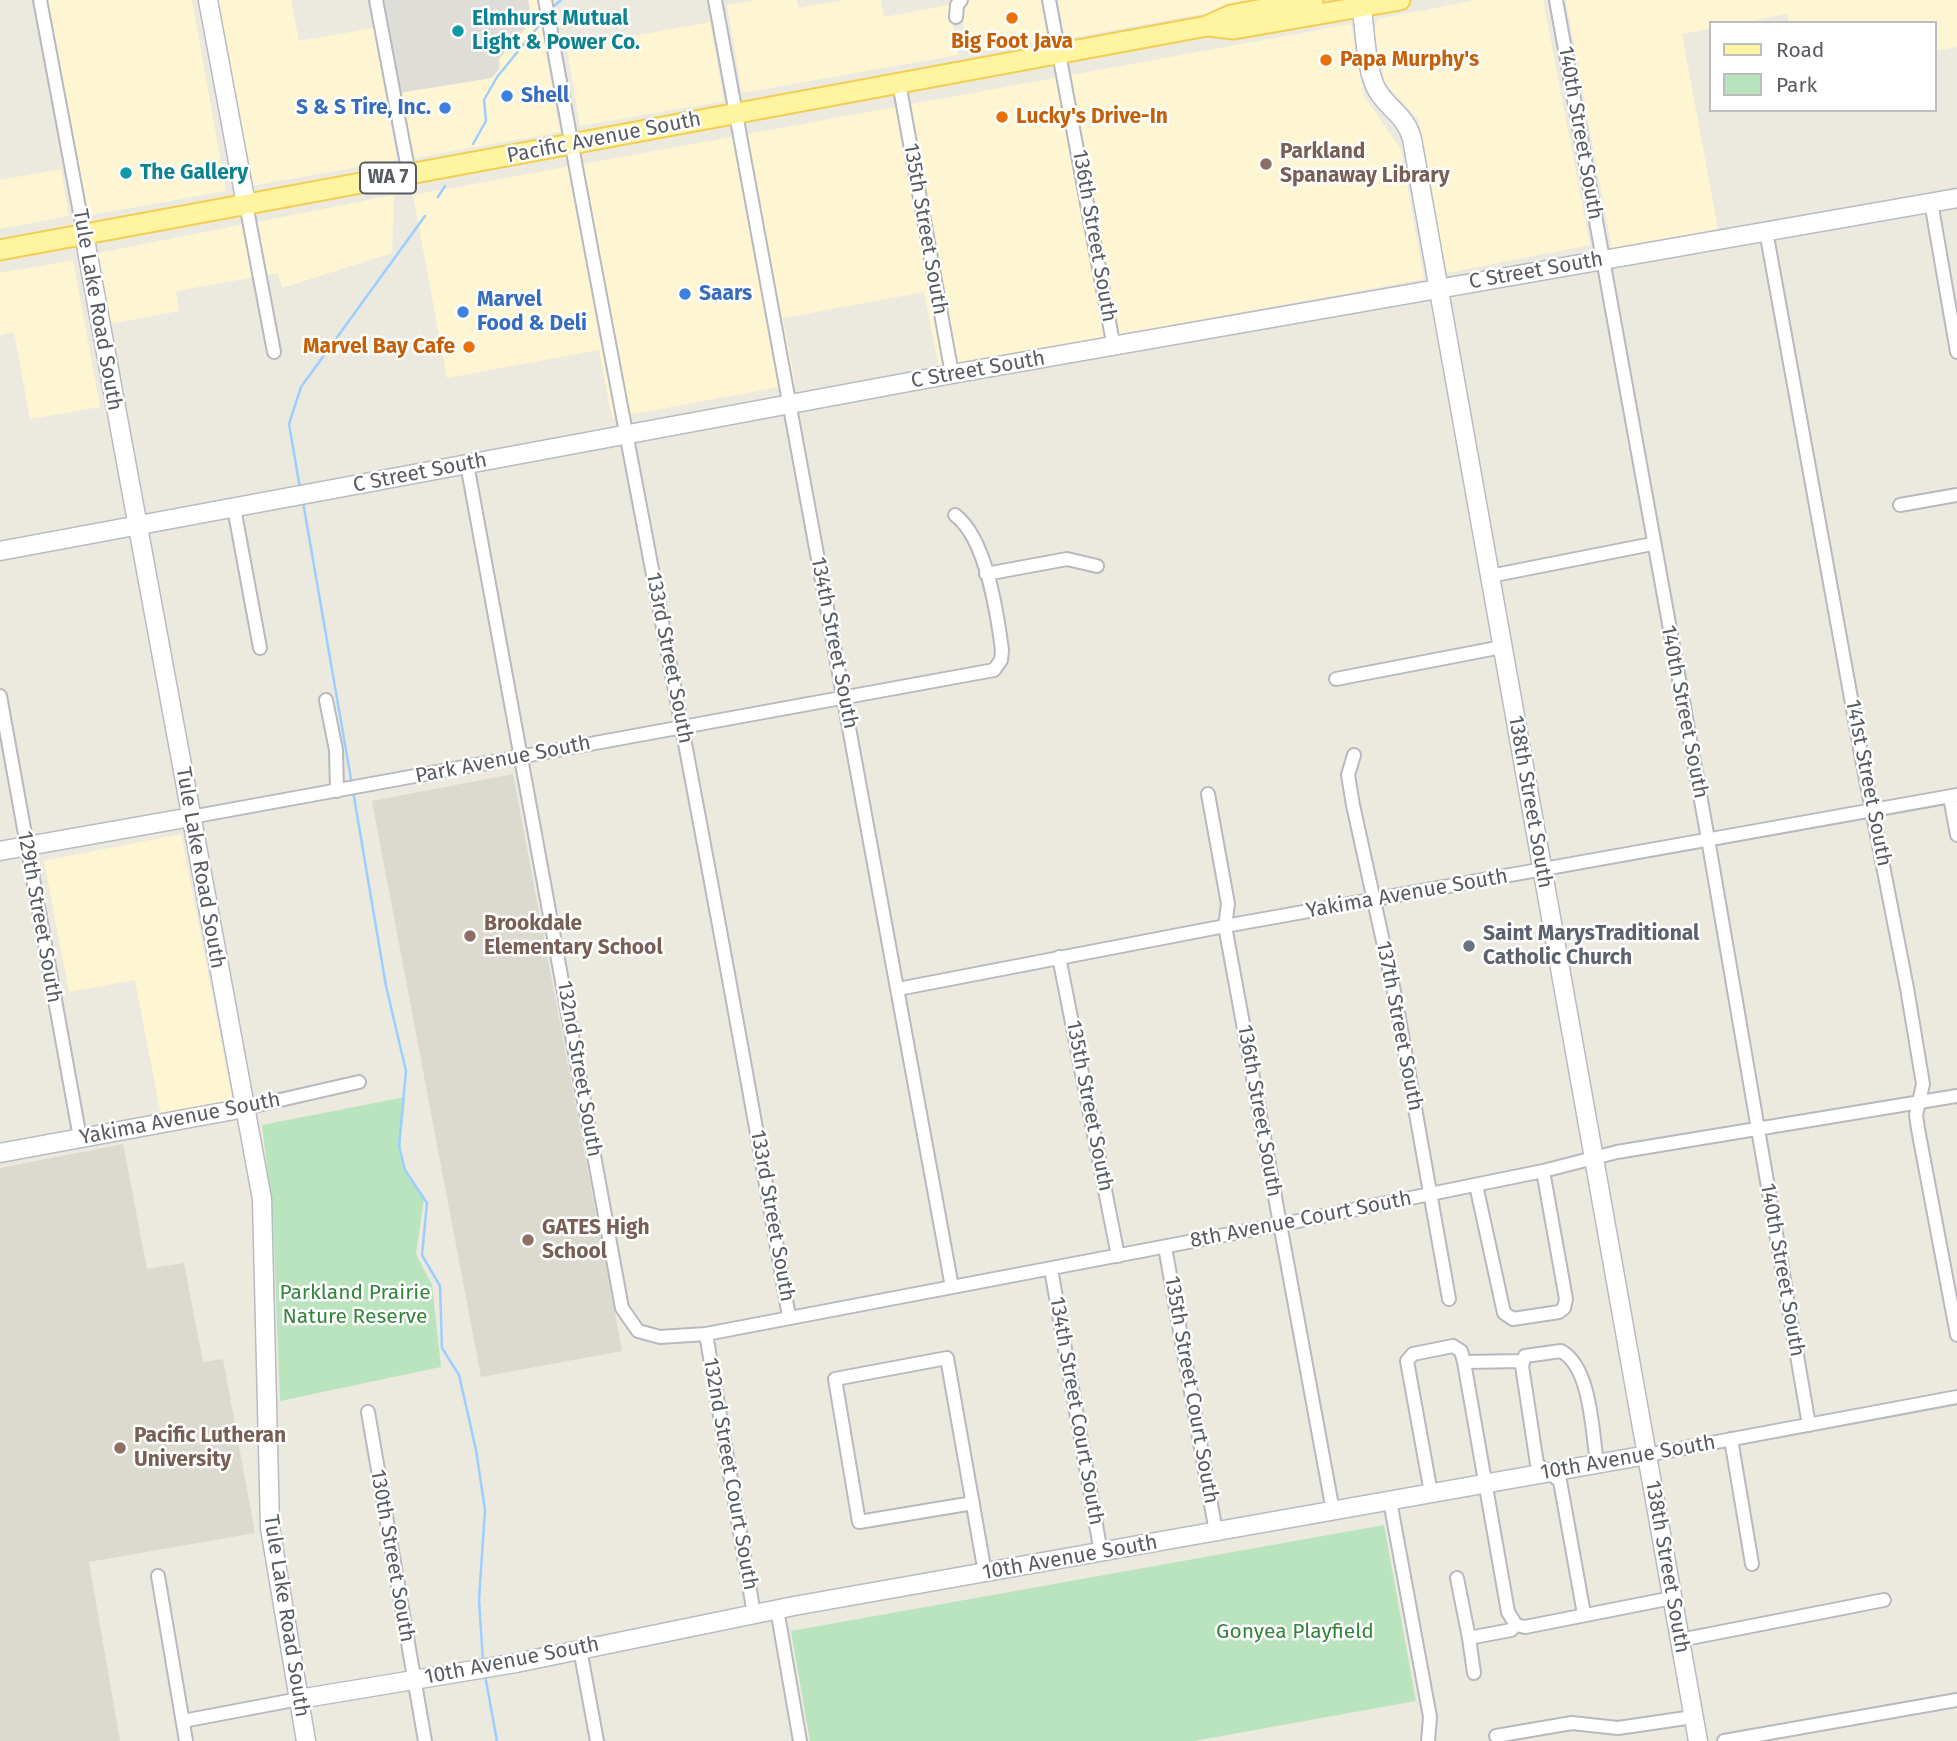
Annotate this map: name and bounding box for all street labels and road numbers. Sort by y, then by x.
street label: 140th Street South [1552,44,1608,222]
street label: Pacific Avenue South [505,107,703,169]
street label: 135th Street South [898,141,952,317]
street label: 136th Street South [1066,148,1122,324]
road number: WA 7 [360,162,416,194]
street label: Tule Lake Road South [67,207,127,413]
street label: C Street South [1467,247,1605,295]
street label: C Street South [909,346,1047,394]
street label: C Street South [351,448,489,498]
street label: 134th Street South [805,555,863,731]
street label: 133rd Street South [640,570,698,746]
street label: 140th Street South [1655,623,1713,801]
street label: 141st Street South [1839,697,1897,869]
street label: 138th Street South [1502,714,1558,890]
street label: Park Avenue South [413,731,593,789]
street label: Tule Lake Road South [170,765,230,971]
street label: 129th Street South [11,829,67,1005]
street label: Yakima Avenue South [1304,864,1510,924]
street label: 137th Street South [1370,939,1428,1113]
street label: 132nd Street South [551,979,607,1159]
street label: 135th Street South [1060,1018,1118,1194]
street label: 136th Street South [1231,1023,1287,1199]
street label: Yakima Avenue South [77,1087,283,1151]
street label: 133rd Street South [744,1128,800,1304]
street label: 140th Street South [1754,1181,1810,1359]
street label: 8th Avenue Court South [1188,1186,1414,1254]
street label: 135th Street Court South [1159,1274,1223,1506]
street label: 134th Street Court South [1043,1295,1109,1527]
street label: 132nd Street Court South [697,1356,763,1592]
street label: 10th Avenue South [1538,1430,1718,1486]
street label: 130th Street South [364,1468,420,1644]
street label: 138th Street South [1639,1479,1695,1655]
street label: Tule Lake Road South [258,1513,314,1719]
street label: 10th Avenue South [980,1530,1160,1586]
street label: 10th Avenue South [423,1632,601,1690]

